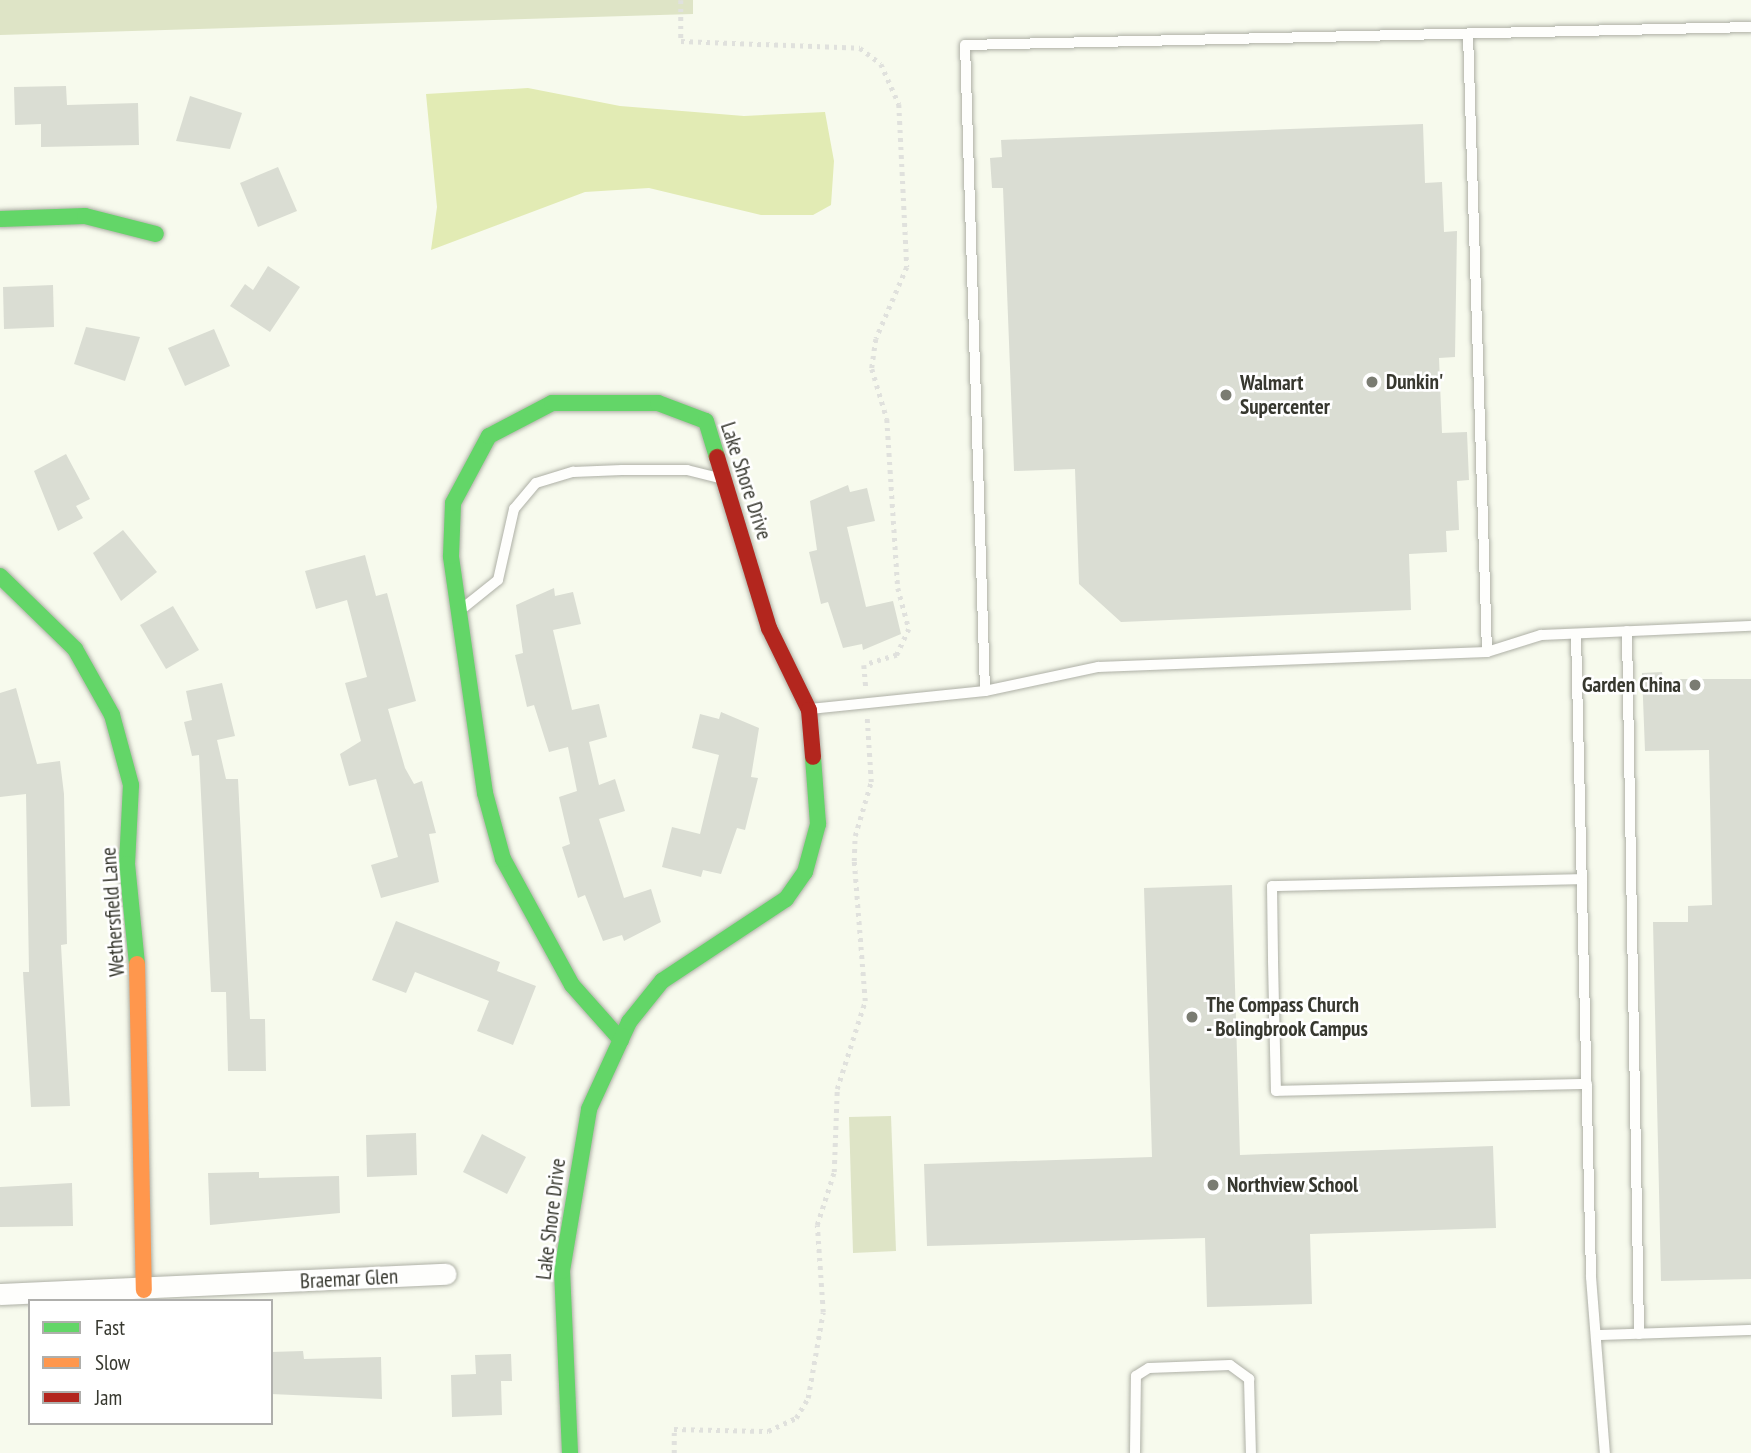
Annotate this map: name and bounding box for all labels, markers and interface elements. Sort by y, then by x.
place label: Dunkin' [1386,369,1443,395]
place label: Walmart Supercenter [1240,370,1330,420]
marker: Dunkin' [1364,374,1380,390]
marker: Walmart Supercenter [1218,387,1234,403]
street label: Lake Shore Drive [715,419,777,543]
place label: Garden China [1582,672,1681,698]
marker: Garden China [1687,677,1703,693]
street label: Wethersfield Lane [96,846,130,978]
place label: The Compass Church - Bolingbrook Campus [1206,992,1370,1042]
marker: The Compass Church - Bolingbrook Campus [1184,1009,1200,1025]
street label: Lake Shore Drive [531,1157,571,1281]
place label: Northview School [1227,1172,1359,1198]
marker: Northview School [1205,1177,1221,1193]
street label: Braemar Glen [299,1264,399,1294]
legend [28,1299,273,1425]
text: Fast [95,1314,125,1341]
text: Slow [95,1349,130,1376]
text: Jam [95,1384,122,1411]

